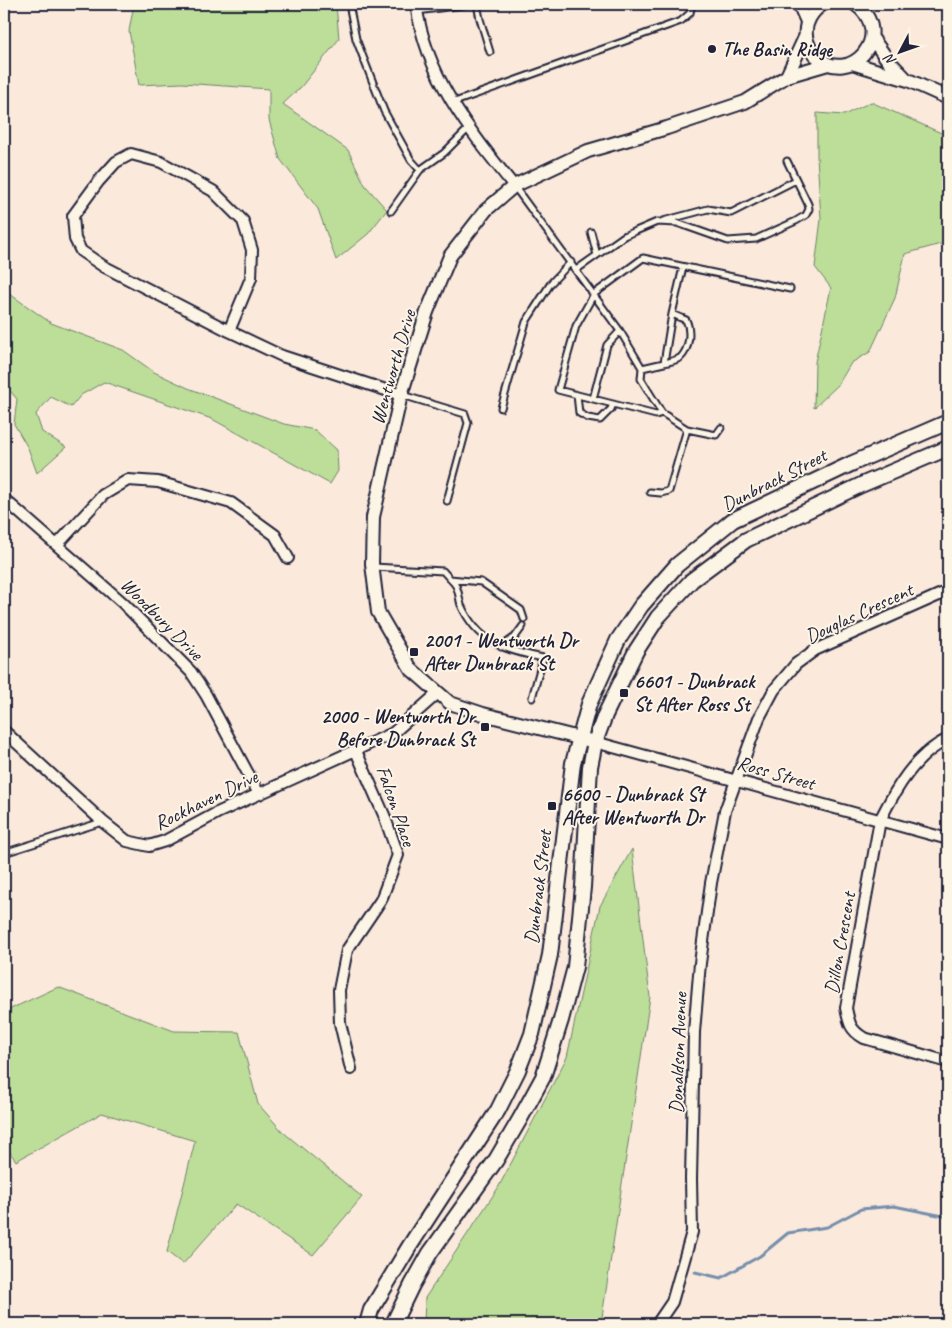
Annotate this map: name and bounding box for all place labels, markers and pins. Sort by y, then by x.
place label: The Basin Ridge [722,37,833,62]
marker: The Basin Ridge [706,43,718,55]
place label: 2001 - Wentworth Dr After Dunbrack St [424,628,581,676]
marker: 2001 - Wentworth Dr After Dunbrack St [408,646,420,658]
place label: 6601 - Dunbrack St After Ross St [634,669,756,717]
marker: 6601 - Dunbrack St After Ross St [618,687,630,699]
place label: 2000 - Wentworth Dr Before Dunbrack St [321,704,478,752]
marker: 2000 - Wentworth Dr Before Dunbrack St [479,721,491,733]
place label: 6600 - Dunbrack St After Wentworth Dr [562,782,707,830]
marker: 6600 - Dunbrack St After Wentworth Dr [546,800,558,812]

